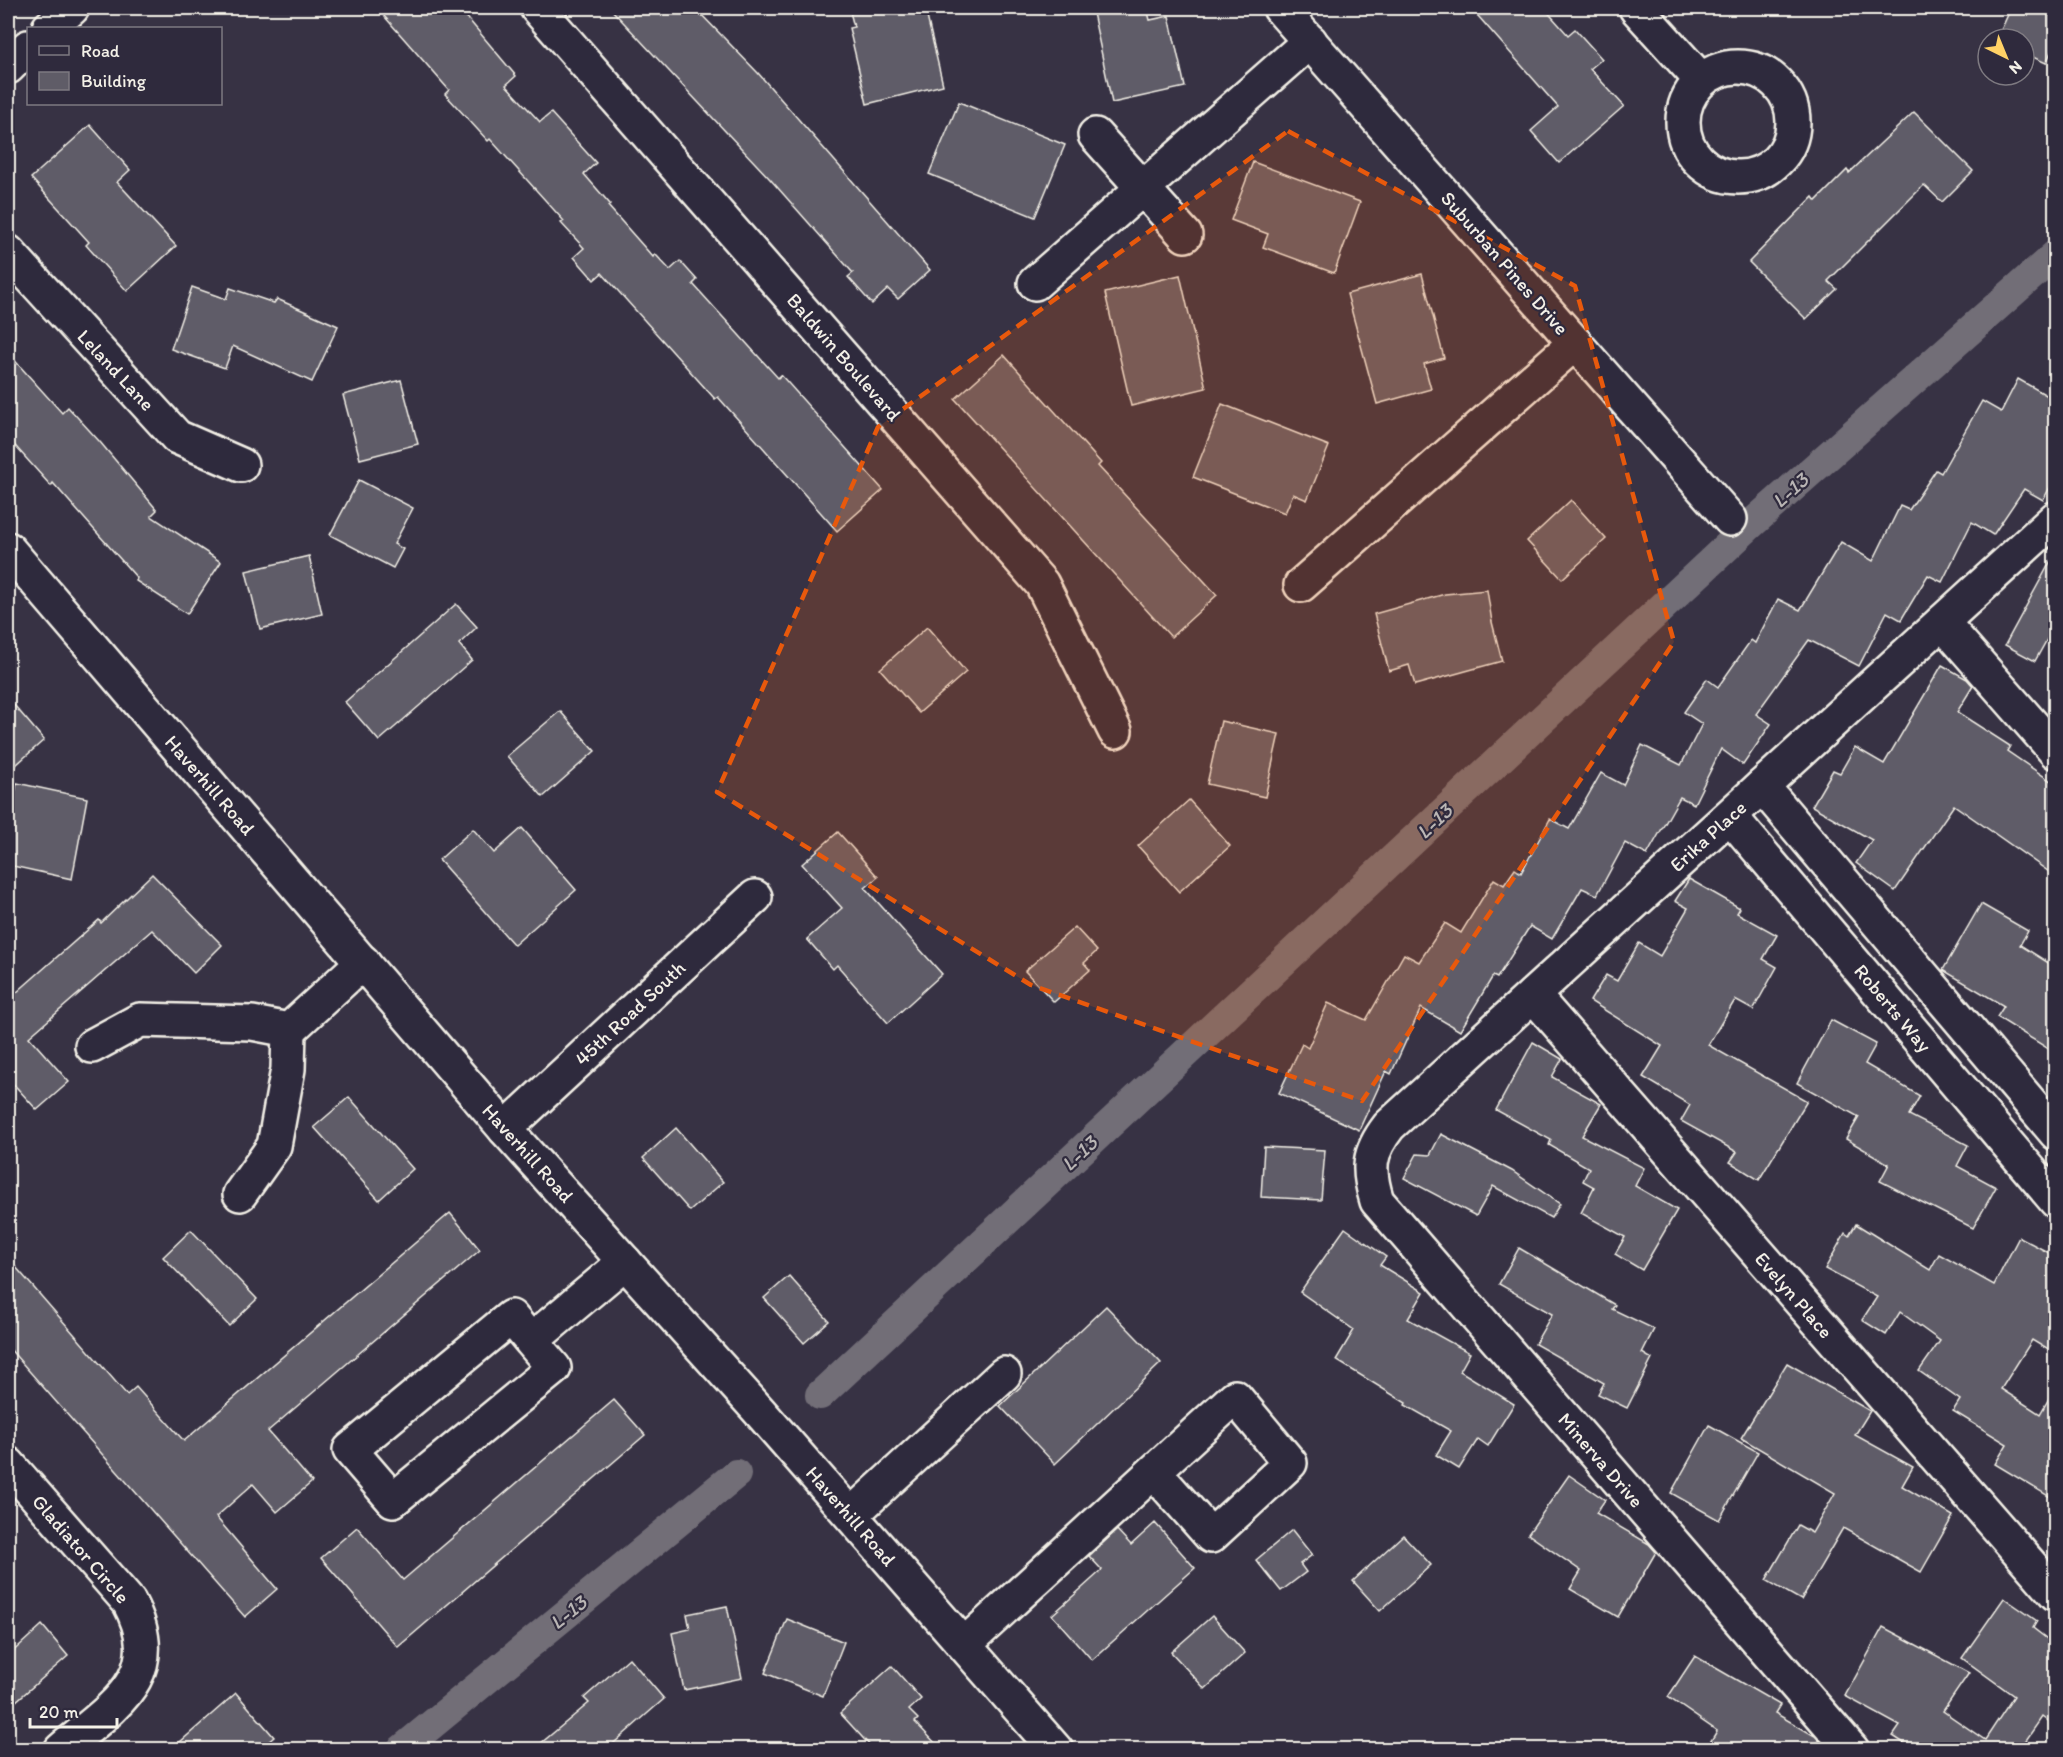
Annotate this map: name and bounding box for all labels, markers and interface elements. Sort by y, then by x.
legend [27,27,222,105]
north arrow [1976,27,2036,87]
text: Road [81,40,120,62]
text: N [2005,57,2026,78]
text: Building [81,70,147,92]
street label: Suburban Pines Drive [1436,186,1574,340]
street label: Baldwin Boulevard [782,288,906,426]
street label: Leland Lane [72,324,160,416]
water label: L-13 [1767,466,1814,513]
street label: Haverhill Road [160,730,260,840]
street label: Erika Place [1665,795,1751,877]
water label: L-13 [1411,797,1458,844]
street label: 45th Road South [570,956,690,1070]
street label: Roberts Way [1849,959,1937,1057]
street label: Haverhill Road [477,1099,579,1208]
water label: L-13 [1056,1129,1103,1176]
street label: Evelyn Place [1750,1247,1838,1343]
street label: Minerva Drive [1553,1407,1649,1513]
street label: Haverhill Road [801,1461,901,1571]
street label: Gladiator Circle [27,1490,135,1608]
water label: L-13 [545,1589,593,1634]
scale bar [30,1691,117,1729]
text: 20 m [39,1701,79,1723]

